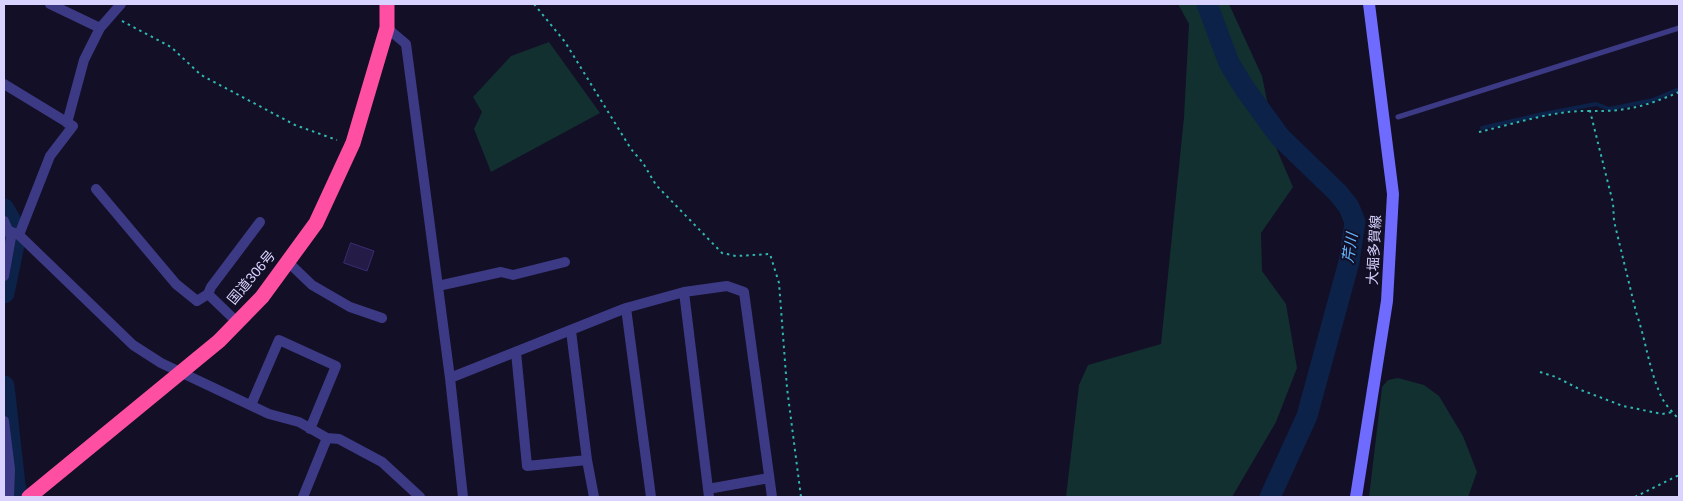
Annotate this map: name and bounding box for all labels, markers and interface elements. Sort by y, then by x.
street label: 大堀多賀線 [1365,215,1385,285]
water label: 芹川 [1340,232,1362,264]
street label: 国道306号 [225,248,279,308]

